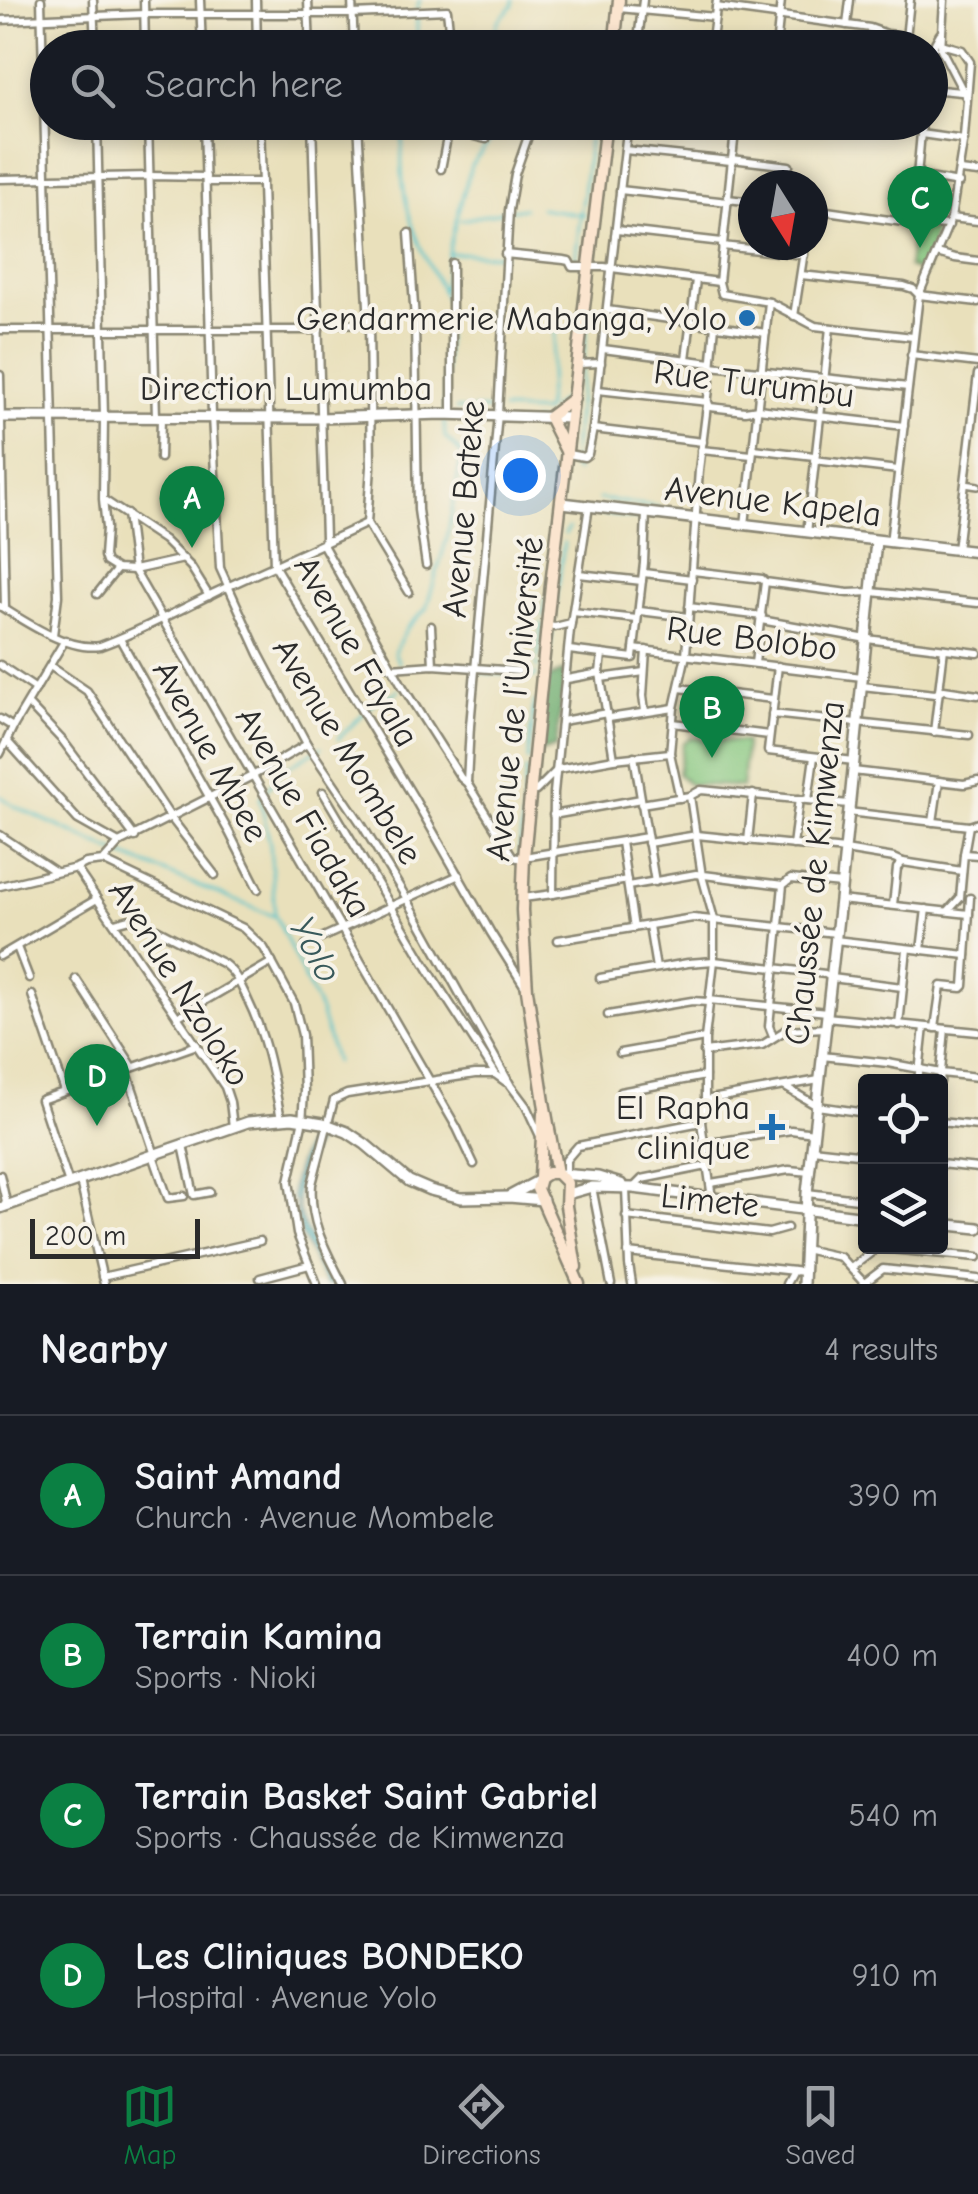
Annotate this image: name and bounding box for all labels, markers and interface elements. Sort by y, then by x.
search box [30,30,948,140]
icon: search [65,58,120,113]
text: Search here [145,63,343,107]
pin: C [888,166,952,248]
north arrow [738,170,828,260]
place label: Gendarmerie Mabanga, Yolo [296,298,727,339]
marker: Gendarmerie Mabanga, Yolo [736,307,758,329]
street label: Rue Turumbu [651,351,856,416]
street label: Direction Lumumba [140,368,432,409]
street label: Avenue Bateke [434,399,493,620]
your location [495,450,546,501]
pin: A [160,466,224,548]
street label: Avenue Kapela [662,468,884,535]
street label: Avenue de l’Université [477,535,552,863]
street label: Avenue Fayala [285,549,428,754]
street label: Rue Bolobo [664,608,840,669]
street label: Avenue Mombele [264,631,431,872]
street label: Avenue Mbee [144,653,277,849]
pin: B [680,676,744,758]
street label: Chaussée de Kimwenza [776,699,853,1047]
street label: Avenue Fiadaka [227,700,380,924]
street label: Avenue Nzoloko [100,873,259,1094]
water label: Yolo [280,909,351,990]
pin: D [64,1044,130,1126]
map controls [858,1074,948,1254]
button: locate [858,1074,948,1164]
place label: El Rapha clinique [616,1087,750,1168]
marker: El Rapha clinique [759,1114,785,1140]
button: layers [858,1164,948,1254]
street label: Limete [659,1175,761,1226]
scale bar [30,1214,200,1258]
text: 200 m [45,1220,126,1252]
text: Nearby [40,1325,167,1374]
text: 4 results [825,1331,938,1368]
text: Saint Amand [135,1455,342,1499]
text: A [64,1477,81,1514]
text: 390 m [848,1477,938,1514]
text: Church · Avenue Mombele [135,1499,494,1536]
text: Terrain Kamina [135,1615,383,1659]
text: B [63,1637,82,1674]
text: 400 m [846,1637,938,1674]
text: Sports · Nioki [135,1659,317,1696]
text: Terrain Basket Saint Gabriel [135,1775,598,1819]
text: C [63,1797,82,1834]
text: 540 m [849,1797,938,1834]
text: Sports · Chaussée de Kimwenza [135,1819,565,1856]
text: Les Cliniques BONDEKO [135,1935,524,1979]
text: D [63,1957,82,1994]
text: 910 m [852,1957,938,1994]
text: Hospital · Avenue Yolo [135,1979,437,2016]
tab: Map [122,2079,177,2171]
tab: Directions [422,2079,541,2171]
tab: Saved [786,2079,856,2171]

